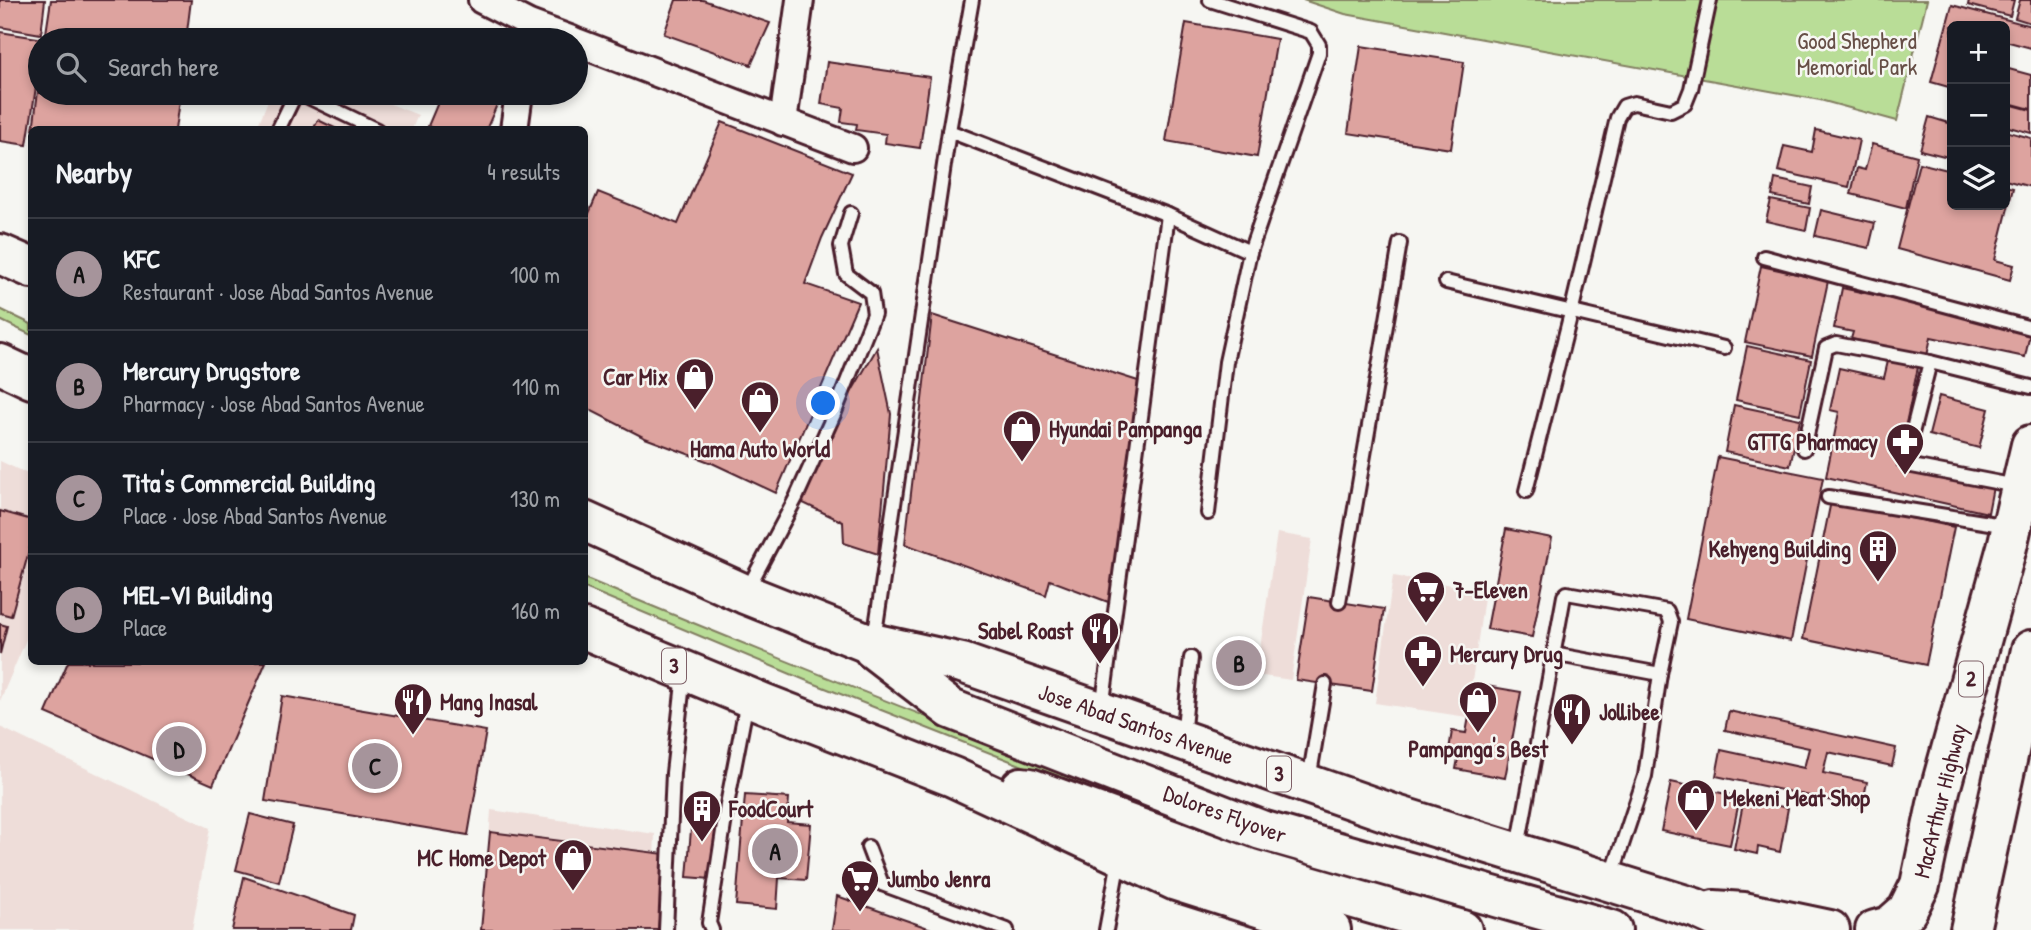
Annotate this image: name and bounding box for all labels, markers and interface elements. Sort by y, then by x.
map controls [1947,21,2010,210]
button: + [1947,21,2010,84]
park label: Good Shepherd Memorial Park [1797,25,1918,82]
search box [28,28,588,105]
icon: search [52,48,90,86]
text: Search here [108,49,219,84]
button: − [1947,84,2010,147]
button: layers [1947,147,2010,210]
text: Nearby [56,152,132,192]
text: 4 results [487,156,560,187]
text: KFC [123,241,161,276]
text: A [73,259,85,290]
text: 100 m [510,259,560,290]
text: Restaurant · Jose Abad Santos Avenue [123,276,434,307]
text: Mercury Drugstore [123,353,300,388]
shop icon: Car Mix [674,356,716,411]
place label: Car Mix [603,361,668,392]
text: B [73,371,85,402]
text: 110 m [512,371,560,402]
shop icon: Hama Auto World [739,379,781,434]
your location [806,386,840,420]
text: Pharmacy · Jose Abad Santos Avenue [123,388,425,419]
shop icon: Hyundai Pampanga [1001,408,1043,463]
place label: Hyundai Pampanga [1049,413,1202,445]
pharmacy icon: GTTG Pharmacy [1884,421,1926,476]
place label: GTTG Pharmacy [1747,426,1878,458]
place label: Hama Auto World [690,433,830,464]
text: Tita's Commercial Building [123,465,375,500]
text: C [73,483,85,514]
text: 130 m [510,483,560,514]
text: Place · Jose Abad Santos Avenue [123,500,387,531]
building icon: Kehyeng Building [1857,528,1899,583]
place label: Kehyeng Building [1708,533,1851,565]
supermarket icon: 7-Eleven [1405,569,1447,624]
place label: 7-Eleven [1452,574,1528,605]
text: MEL-VI Building [123,577,272,612]
text: D [74,595,84,626]
text: 160 m [511,595,560,626]
restaurant icon: Sabel Roast [1079,610,1121,665]
text: Place [123,612,167,643]
place label: Sabel Roast [978,615,1074,646]
pharmacy icon: Mercury Drug [1402,633,1444,688]
pin: B [1216,637,1262,689]
place label: Mercury Drug [1450,638,1563,670]
road number: 3 [662,648,686,684]
road number: 2 [1959,662,1983,696]
street label: Jose Abad Santos Avenue [1034,676,1238,772]
shop icon: Pampanga's Best [1457,679,1499,734]
restaurant icon: Mang Inasal [392,681,434,736]
place label: Mang Inasal [440,686,538,718]
restaurant icon: Jollibee [1551,691,1593,746]
place label: Jollibee [1599,696,1660,727]
street label: MacArthur Highway [1905,720,1974,881]
pin: D [156,723,202,775]
place label: Pampanga's Best [1408,733,1549,765]
pin: C [352,740,398,792]
road number: 3 [1267,756,1291,792]
street label: Dolores Flyover [1159,777,1291,850]
shop icon: Mekeni Meat Shop [1675,777,1717,832]
place label: Mekeni Meat Shop [1723,782,1870,814]
building icon: FoodCourt [681,788,723,843]
place label: FoodCourt [728,793,814,824]
pin: A [752,825,798,877]
shop icon: MC Home Depot [552,837,594,892]
place label: MC Home Depot [417,842,547,874]
supermarket icon: Jumbo Jenra [839,858,881,913]
place label: Jumbo Jenra [887,863,990,894]

